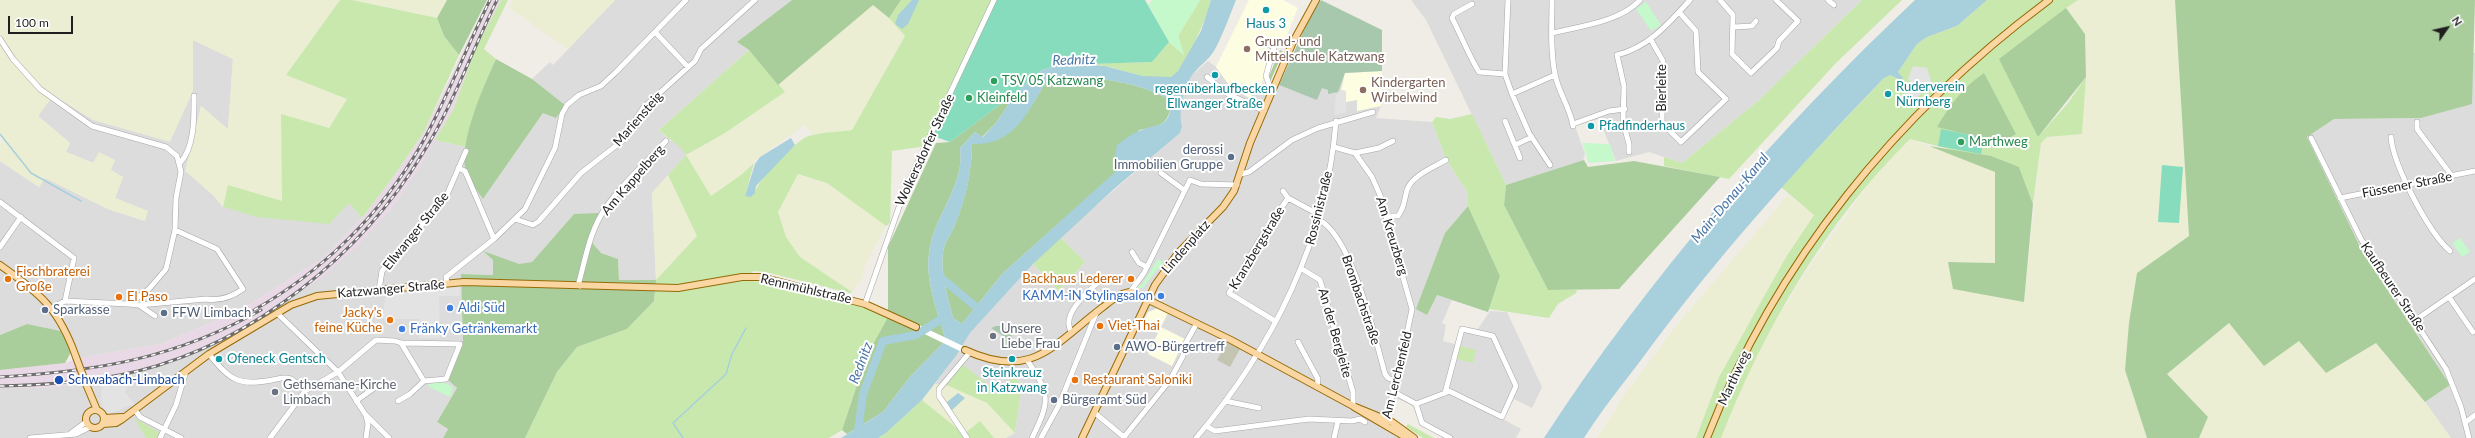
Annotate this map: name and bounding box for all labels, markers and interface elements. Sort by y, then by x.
marker: Haus 3 [1261,5,1271,15]
scale bar [10,8,75,34]
north arrow [2427,8,2467,48]
text: N [2450,14,2465,28]
text: 100 m [15,15,49,30]
place label: Haus 3 [1246,16,1286,32]
place label: Grund- und Mittelschule Katzwang [1255,34,1385,65]
marker: Grund- und Mittelschule Katzwang [1242,44,1252,54]
water label: Rednitz [1052,51,1096,69]
street label: Bierleite [1654,64,1670,112]
marker: regenüberlaufbecken Ellwanger Straße [1210,70,1220,80]
place label: TSV 05 Katzwang [1002,73,1103,89]
place label: Kindergarten Wirbelwind [1371,75,1445,106]
marker: TSV 05 Katzwang [989,76,999,86]
place label: Ruderverein Nürnberg [1896,79,1965,110]
place label: regenüberlaufbecken Ellwanger Straße [1155,81,1275,112]
marker: Kindergarten Wirbelwind [1358,85,1368,95]
street label: Mariensteig [610,88,666,150]
marker: Ruderverein Nürnberg [1883,89,1893,99]
place label: Kleinfeld [977,90,1027,106]
street label: Wolkersdorfer Straße [892,91,958,209]
marker: Kleinfeld [964,93,974,103]
place label: Pfadfinderhaus [1599,118,1685,134]
marker: Pfadfinderhaus [1586,121,1596,131]
place label: Marthweg [1969,134,2028,150]
marker: Marthweg [1956,137,1966,147]
street label: Am Kappelberg [598,142,668,218]
place label: derossi Immobilien Gruppe [1114,142,1223,173]
water label: Main-Donau-Kanal [1688,150,1772,246]
marker: derossi Immobilien Gruppe [1226,152,1236,162]
street label: Rossinistraße [1302,169,1336,247]
street label: Füssener Straße [2361,169,2453,201]
street label: Ellwanger Straße [380,189,452,273]
street label: Am Kreuzberg [1373,195,1411,277]
street label: Kranzbergstraße [1226,204,1288,292]
street label: Lindenplatz [1159,217,1213,277]
street label: Kaufbeurer Straße [2357,239,2429,335]
street label: Brombachstraße [1338,253,1384,347]
place label: Fischbraterei Große [16,264,90,295]
street label: Rennmühlstraße [759,271,853,307]
place label: Backhaus Lederer [1022,271,1123,287]
marker: Fischbraterei Große [3,274,13,284]
marker: Backhaus Lederer [1126,274,1136,284]
street label: Katzwanger Straße [337,277,445,301]
street label: An der Bergleite [1315,286,1355,380]
place label: KAMM-iN Stylingsalon [1022,288,1153,304]
place label: El Paso [127,289,168,305]
marker: KAMM-iN Stylingsalon [1156,291,1166,301]
marker: El Paso [114,292,124,302]
place label: Aldi Süd [458,300,505,316]
place label: Sparkasse [53,302,110,318]
marker: Aldi Süd [445,303,455,313]
marker: Sparkasse [40,305,50,315]
place label: FFW Limbach [172,305,251,321]
place label: Jacky's feine Küche [314,305,382,336]
marker: FFW Limbach [159,308,169,318]
marker: Jacky's feine Küche [385,315,395,325]
place label: Viet-Thai [1108,318,1160,334]
place label: Fränky Getränkemarkt [410,321,537,337]
place label: Unsere Liebe Frau [1001,321,1060,352]
marker: Viet-Thai [1095,321,1105,331]
marker: Fränky Getränkemarkt [397,324,407,334]
street label: Am Lerchenfeld [1379,330,1415,420]
marker: Unsere Liebe Frau [988,331,998,341]
place label: AWO-Bürgertreff [1125,339,1225,355]
water label: Rednitz [845,340,877,386]
marker: AWO-Bürgertreff [1112,342,1122,352]
street label: Marthweg [1715,348,1753,408]
place label: Ofeneck Gentsch [227,351,326,367]
marker: Ofeneck Gentsch [214,354,224,364]
marker: Steinkreuz in Katzwang [1007,354,1017,364]
place label: Steinkreuz in Katzwang [977,365,1047,396]
place label: Schwabach-Limbach [68,372,185,388]
place label: Restaurant Saloniki [1083,372,1192,388]
marker: Schwabach-Limbach [53,374,65,386]
marker: Restaurant Saloniki [1070,375,1080,385]
place label: Gethsemane-Kirche Limbach [283,377,396,408]
marker: Gethsemane-Kirche Limbach [270,387,280,397]
place label: Bürgeramt Süd [1062,392,1147,408]
marker: Bürgeramt Süd [1049,395,1059,405]

